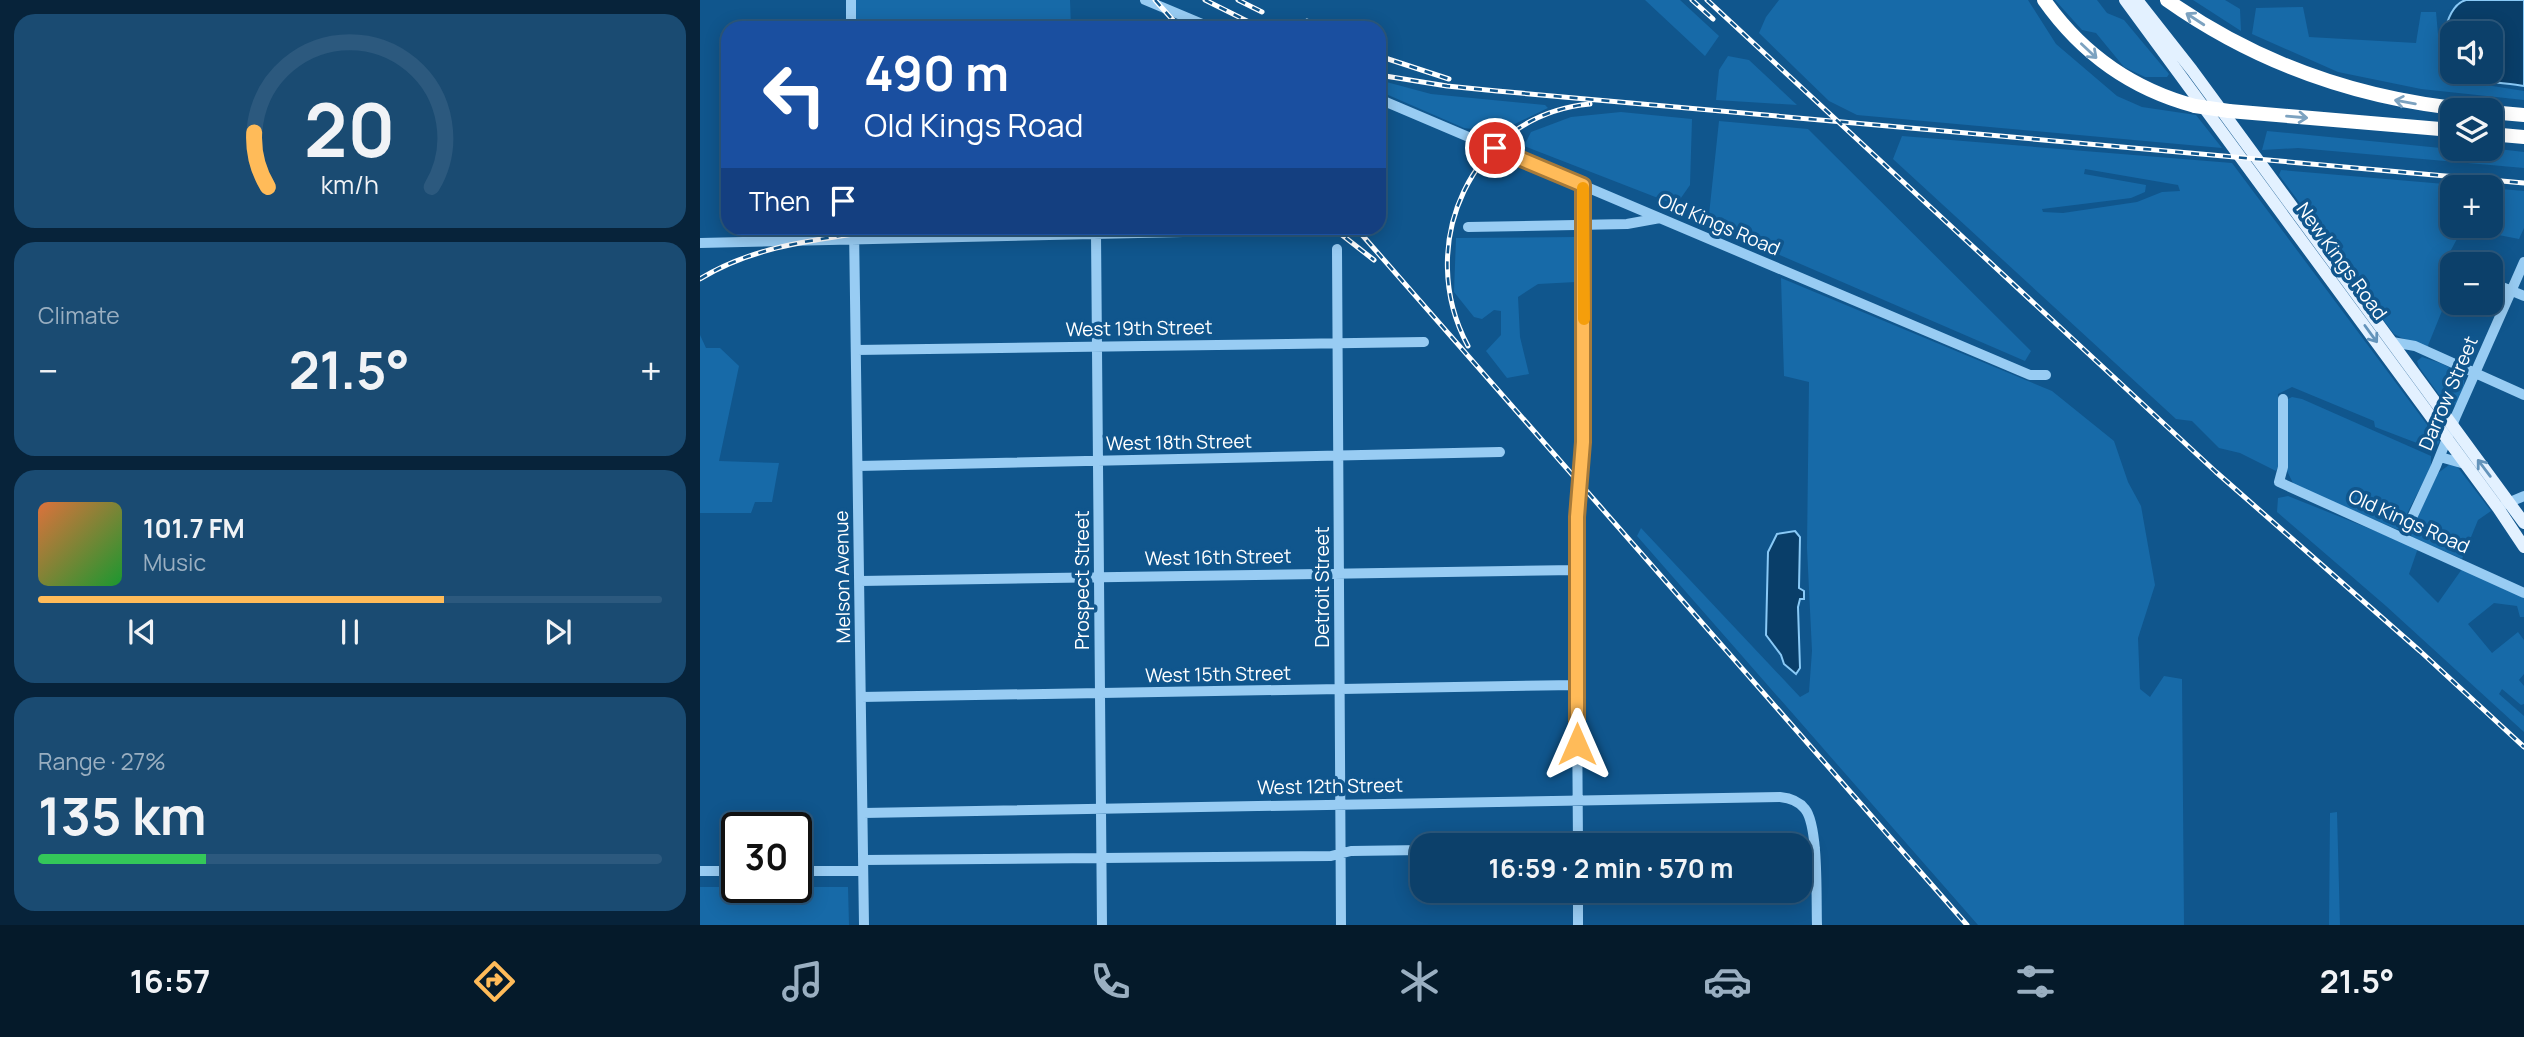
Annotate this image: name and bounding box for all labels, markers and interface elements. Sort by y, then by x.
one-way arrow [2186,12,2205,26]
map controls [2440,21,2503,315]
button: sound [2440,21,2503,84]
text: 490 m [864,39,1009,106]
one-way arrow [2080,43,2097,60]
icon: left [749,49,840,140]
text: 20 [304,79,396,179]
one-way arrow [2395,95,2417,108]
button: layers [2440,98,2503,161]
text: Old Kings Road [864,103,1083,147]
one-way arrow [2285,111,2308,124]
pin [1465,118,1525,178]
icon: arrive [1476,129,1514,167]
text: km/h [321,167,379,202]
button: + [2440,175,2503,238]
icon: arrive [824,182,862,220]
text: Then [749,183,810,219]
street label: Old Kings Road [1654,187,1784,261]
street label: New Kings Road [2291,197,2393,325]
button: − [2440,252,2503,315]
text: Climate [38,299,120,331]
street label: West 19th Street [1065,314,1213,342]
one-way arrow [2364,324,2378,343]
street label: Darrow Street [2412,332,2484,454]
text: 21.5° [289,334,410,405]
text: − [38,344,59,396]
text: + [640,344,662,396]
street label: West 18th Street [1106,428,1252,456]
one-way arrow [2476,459,2491,478]
street label: Old Kings Road [2344,483,2474,559]
text: 101.7 FM [143,510,245,546]
street label: Melson Avenue [828,510,856,644]
street label: Prospect Street [1069,510,1095,650]
street label: Detroit Street [1309,526,1335,648]
street label: West 16th Street [1144,543,1292,571]
text: Music [143,546,206,578]
icon: previous [123,613,161,651]
icon: pause [331,613,369,651]
icon: next [539,613,577,651]
street label: West 15th Street [1145,660,1291,688]
position arrow [1540,707,1614,781]
text: Range · 27% [38,745,166,777]
street label: West 12th Street [1257,772,1403,800]
text: 135 km [38,780,207,851]
speed limit sign: 30 [721,812,812,903]
text: 16:59 · 2 min · 570 m [1489,850,1733,886]
icon: directions [470,957,519,1006]
icon: music [778,957,827,1006]
icon: phone [1086,957,1135,1006]
icon: climate [1395,957,1444,1006]
icon: car [1703,957,1752,1006]
icon: filters [2011,957,2060,1006]
text: 16:57 [130,959,210,1003]
text: 21.5° [2320,959,2394,1003]

